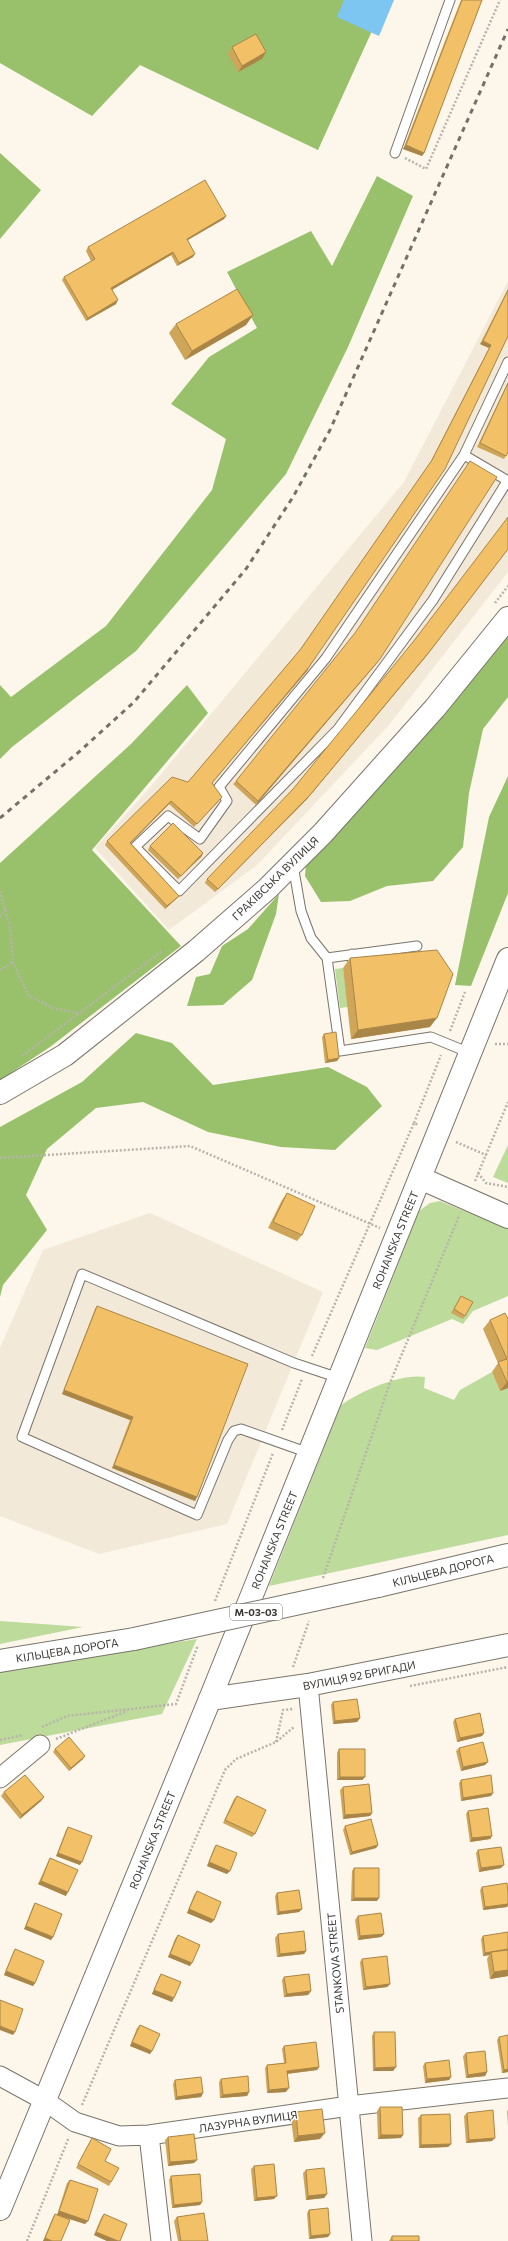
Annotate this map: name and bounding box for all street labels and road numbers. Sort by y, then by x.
street label: ГРАКІВСЬКА ВУЛИЦЯ [229,833,321,923]
street label: ROHANSKA STREET [369,1189,421,1291]
street label: ROHANSKA STREET [248,1489,300,1591]
street label: КІЛЬЦЕВА ДОРОГА [391,1551,495,1589]
road number: М-03-03 [230,1604,282,1620]
street label: КІЛЬЦЕВА ДОРОГА [15,1635,120,1665]
street label: ВУЛИЦЯ 92 БРИГАДИ [302,1658,416,1692]
street label: ROHANSKA STREET [126,1789,178,1891]
street label: STANKOVA STREET [324,1912,346,2014]
street label: ЛАЗУРНА ВУЛИЦЯ [198,2108,298,2134]

